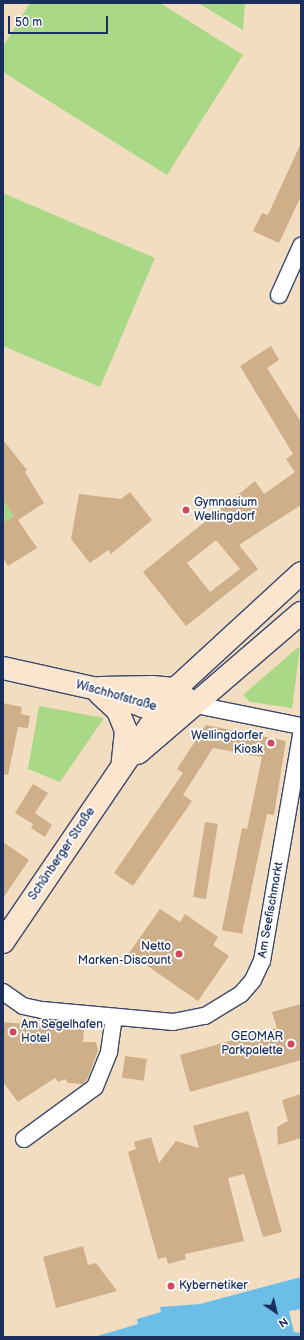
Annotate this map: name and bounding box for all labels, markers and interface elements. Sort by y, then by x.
scale bar [10,8,110,34]
text: 50 m [15,15,42,30]
place label: Gymnasium Wellingdorf [194,496,257,524]
marker: Gymnasium Wellingdorf [181,505,191,515]
street label: Wischhofstraße [74,678,158,714]
place label: Wellingdorfer Kiosk [191,729,263,757]
marker: Wellingdorfer Kiosk [266,738,276,748]
street label: Schönberger Straße [26,805,98,903]
street label: Am Seefischmarkt [255,861,287,959]
place label: Netto Marken-Discount [78,940,171,968]
marker: Netto Marken-Discount [174,949,184,959]
place label: Am Segelhafen Hotel [21,1018,103,1046]
marker: Am Segelhafen Hotel [8,1027,18,1037]
place label: GEOMAR Parkpalette [221,1030,283,1058]
marker: GEOMAR Parkpalette [286,1039,296,1049]
place label: Kybernetiker [179,1279,248,1293]
marker: Kybernetiker [166,1281,176,1291]
north arrow [256,1292,296,1332]
text: N [276,1315,290,1330]

